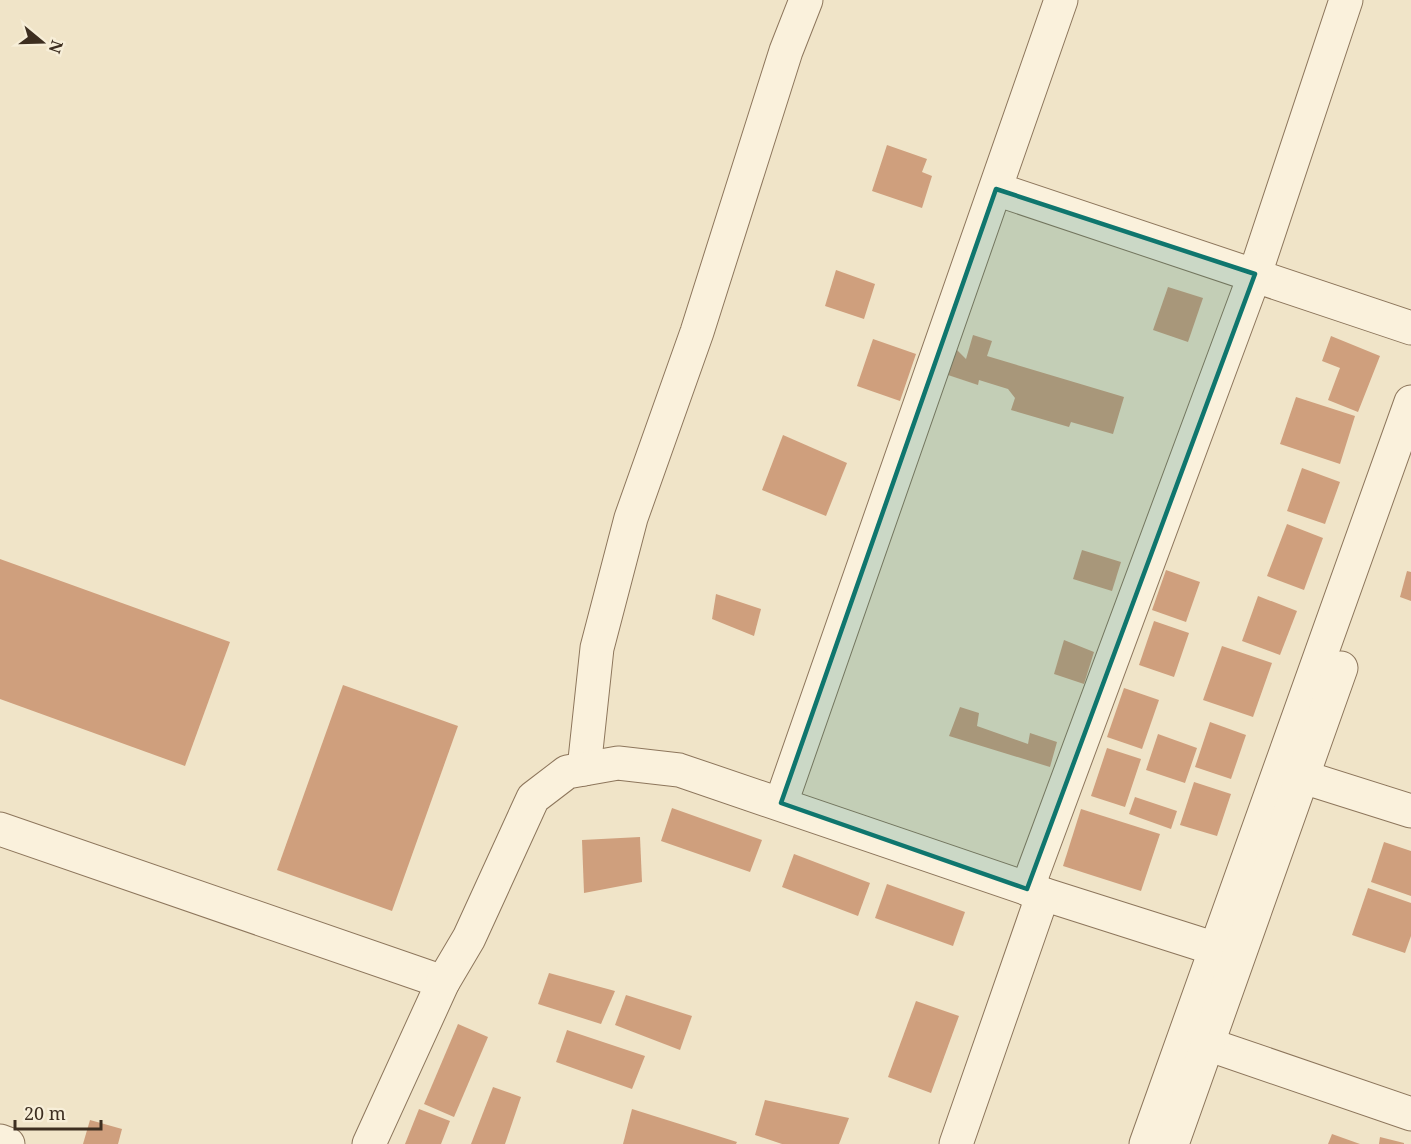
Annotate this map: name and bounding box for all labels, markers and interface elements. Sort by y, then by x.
north arrow [12,12,72,72]
text: N [44,37,69,57]
scale bar [15,1093,100,1131]
text: 20 m [24,1101,66,1125]

